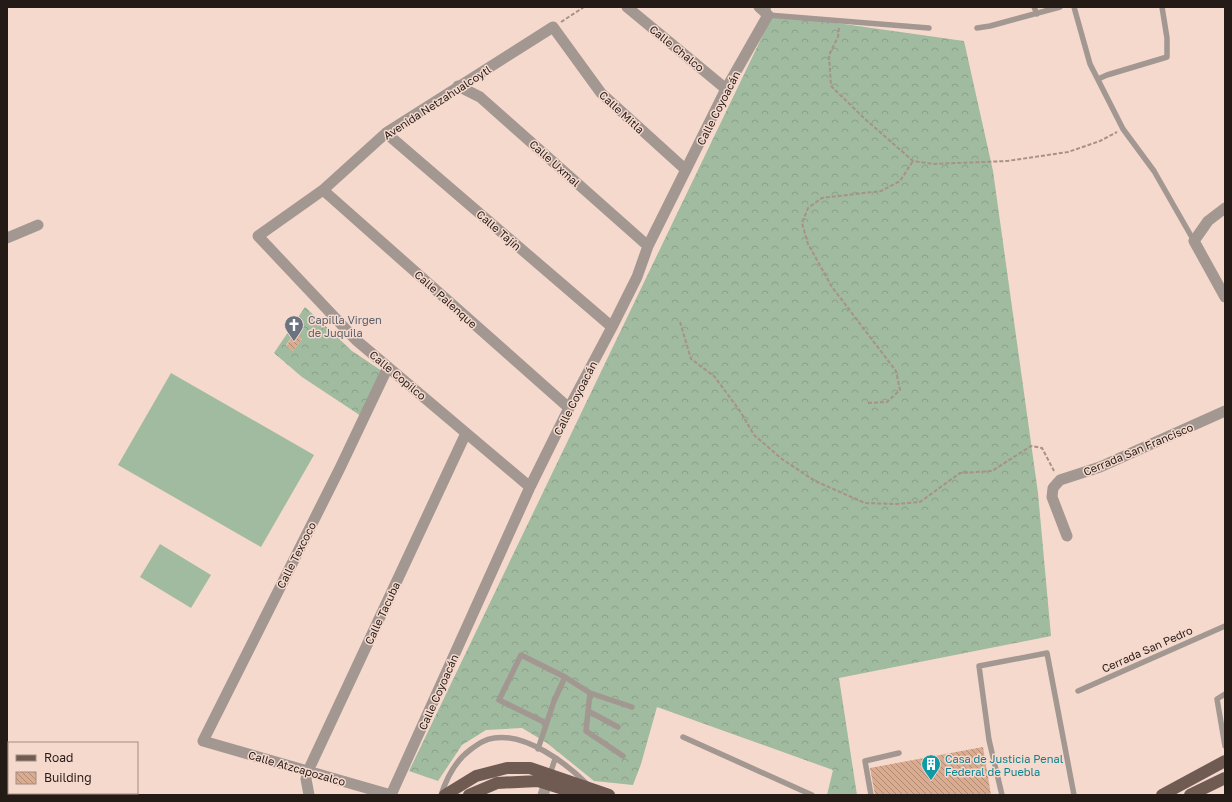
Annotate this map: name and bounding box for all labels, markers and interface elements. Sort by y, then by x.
street label: Calle Chalco [647,22,707,74]
street label: Avenida Netzahualcoytl [381,62,494,142]
street label: Calle Coyoacán [694,69,742,147]
street label: Calle Mitla [597,88,647,136]
street label: Calle Uxmal [527,137,583,189]
street label: Calle Tajín [474,207,524,253]
street label: Calle Palenque [412,268,480,330]
place label: Capilla Virgen de Juquila [308,313,382,339]
church icon: Capilla Virgen de Juquila [283,314,305,342]
street label: Calle Copilco [367,348,429,403]
street label: Calle Coyoacán [551,359,599,437]
street label: Cerrada San Francisco [1081,420,1195,478]
street label: Calle Texcoco [274,519,318,590]
street label: Calle Tacuba [362,580,402,646]
street label: Cerrada San Pedro [1100,623,1195,675]
street label: Calle Coyoacán [416,652,460,732]
legend [8,742,138,794]
street label: Calle Atzcapozalco [247,748,347,788]
text: Road [44,750,73,765]
place label: Casa de Justicia Penal Federal de Puebla [945,752,1064,778]
building icon: Casa de Justicia Penal Federal de Puebla [920,753,942,781]
text: Building [44,770,92,785]

